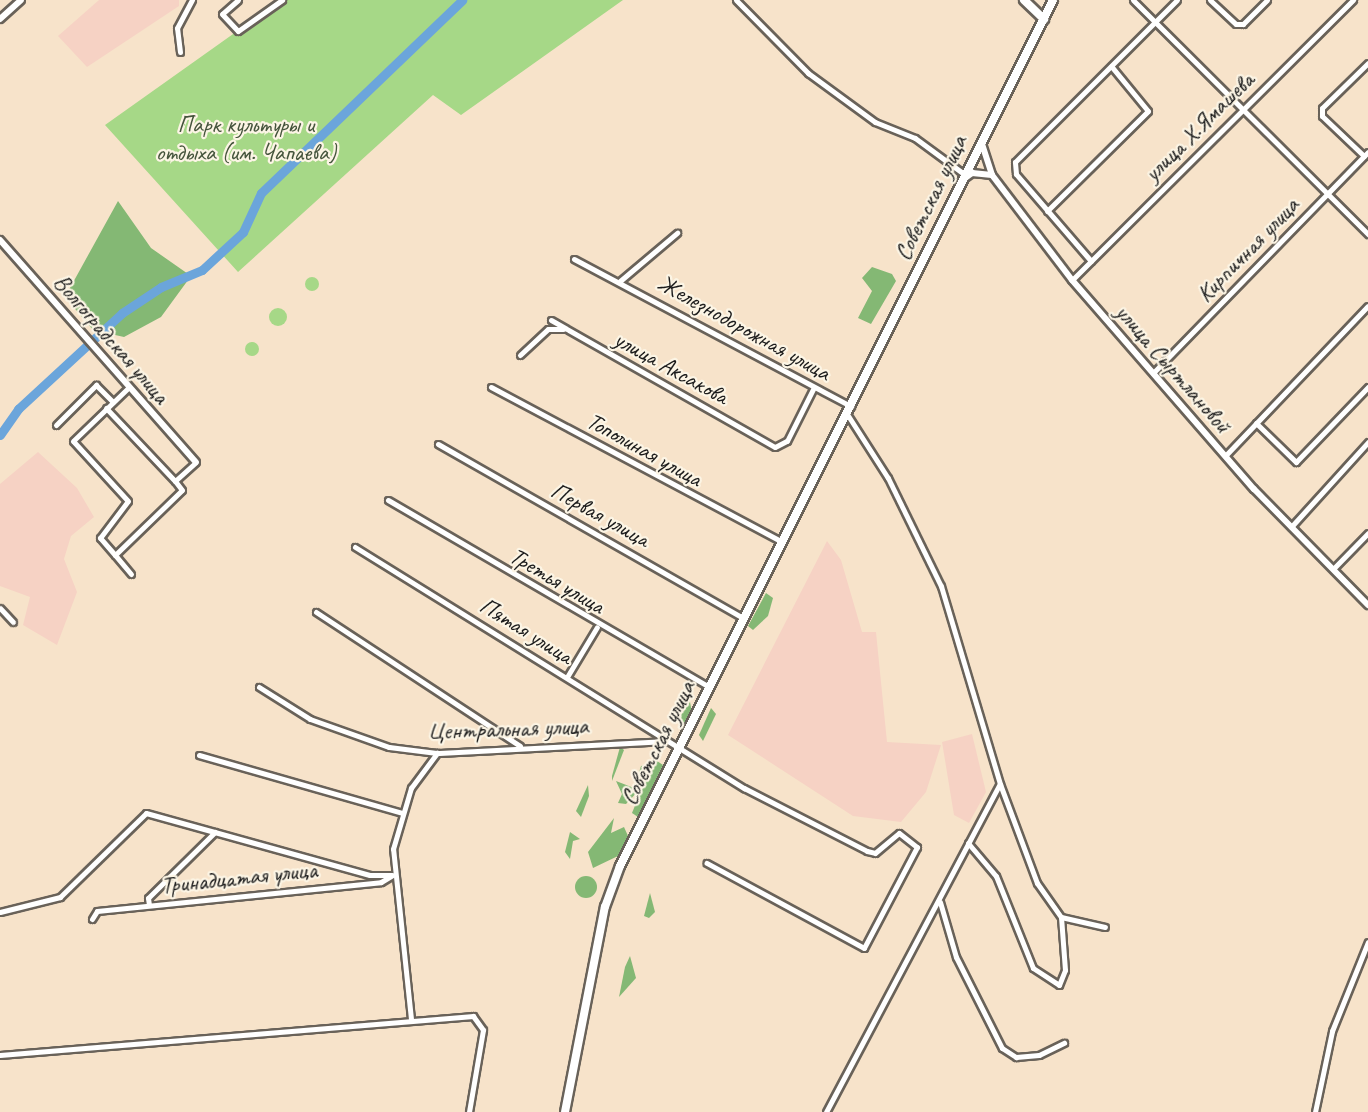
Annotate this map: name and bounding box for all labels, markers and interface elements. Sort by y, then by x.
street label: улица Х.Ямашева [1138,66,1260,188]
park label: Парк культуры и отдыха (им. Чапаева) [156,111,336,167]
street label: Советская улица [888,130,974,266]
street label: Кирпичная улица [1190,191,1306,309]
street label: Волгоградская улица [46,267,176,411]
street label: Железнодорожная улица [652,268,836,388]
street label: улица Сыртлановой [1109,298,1237,440]
street label: улица Аксакова [609,325,733,411]
street label: Тополиная улица [581,406,707,494]
street label: Первая улица [546,476,654,554]
street label: Третья улица [504,541,610,621]
street label: Пятая улица [474,591,578,671]
street label: Советская улица [614,675,702,811]
street label: Центральная улица [427,712,589,746]
street label: Тринадцатая улица [159,855,319,901]

